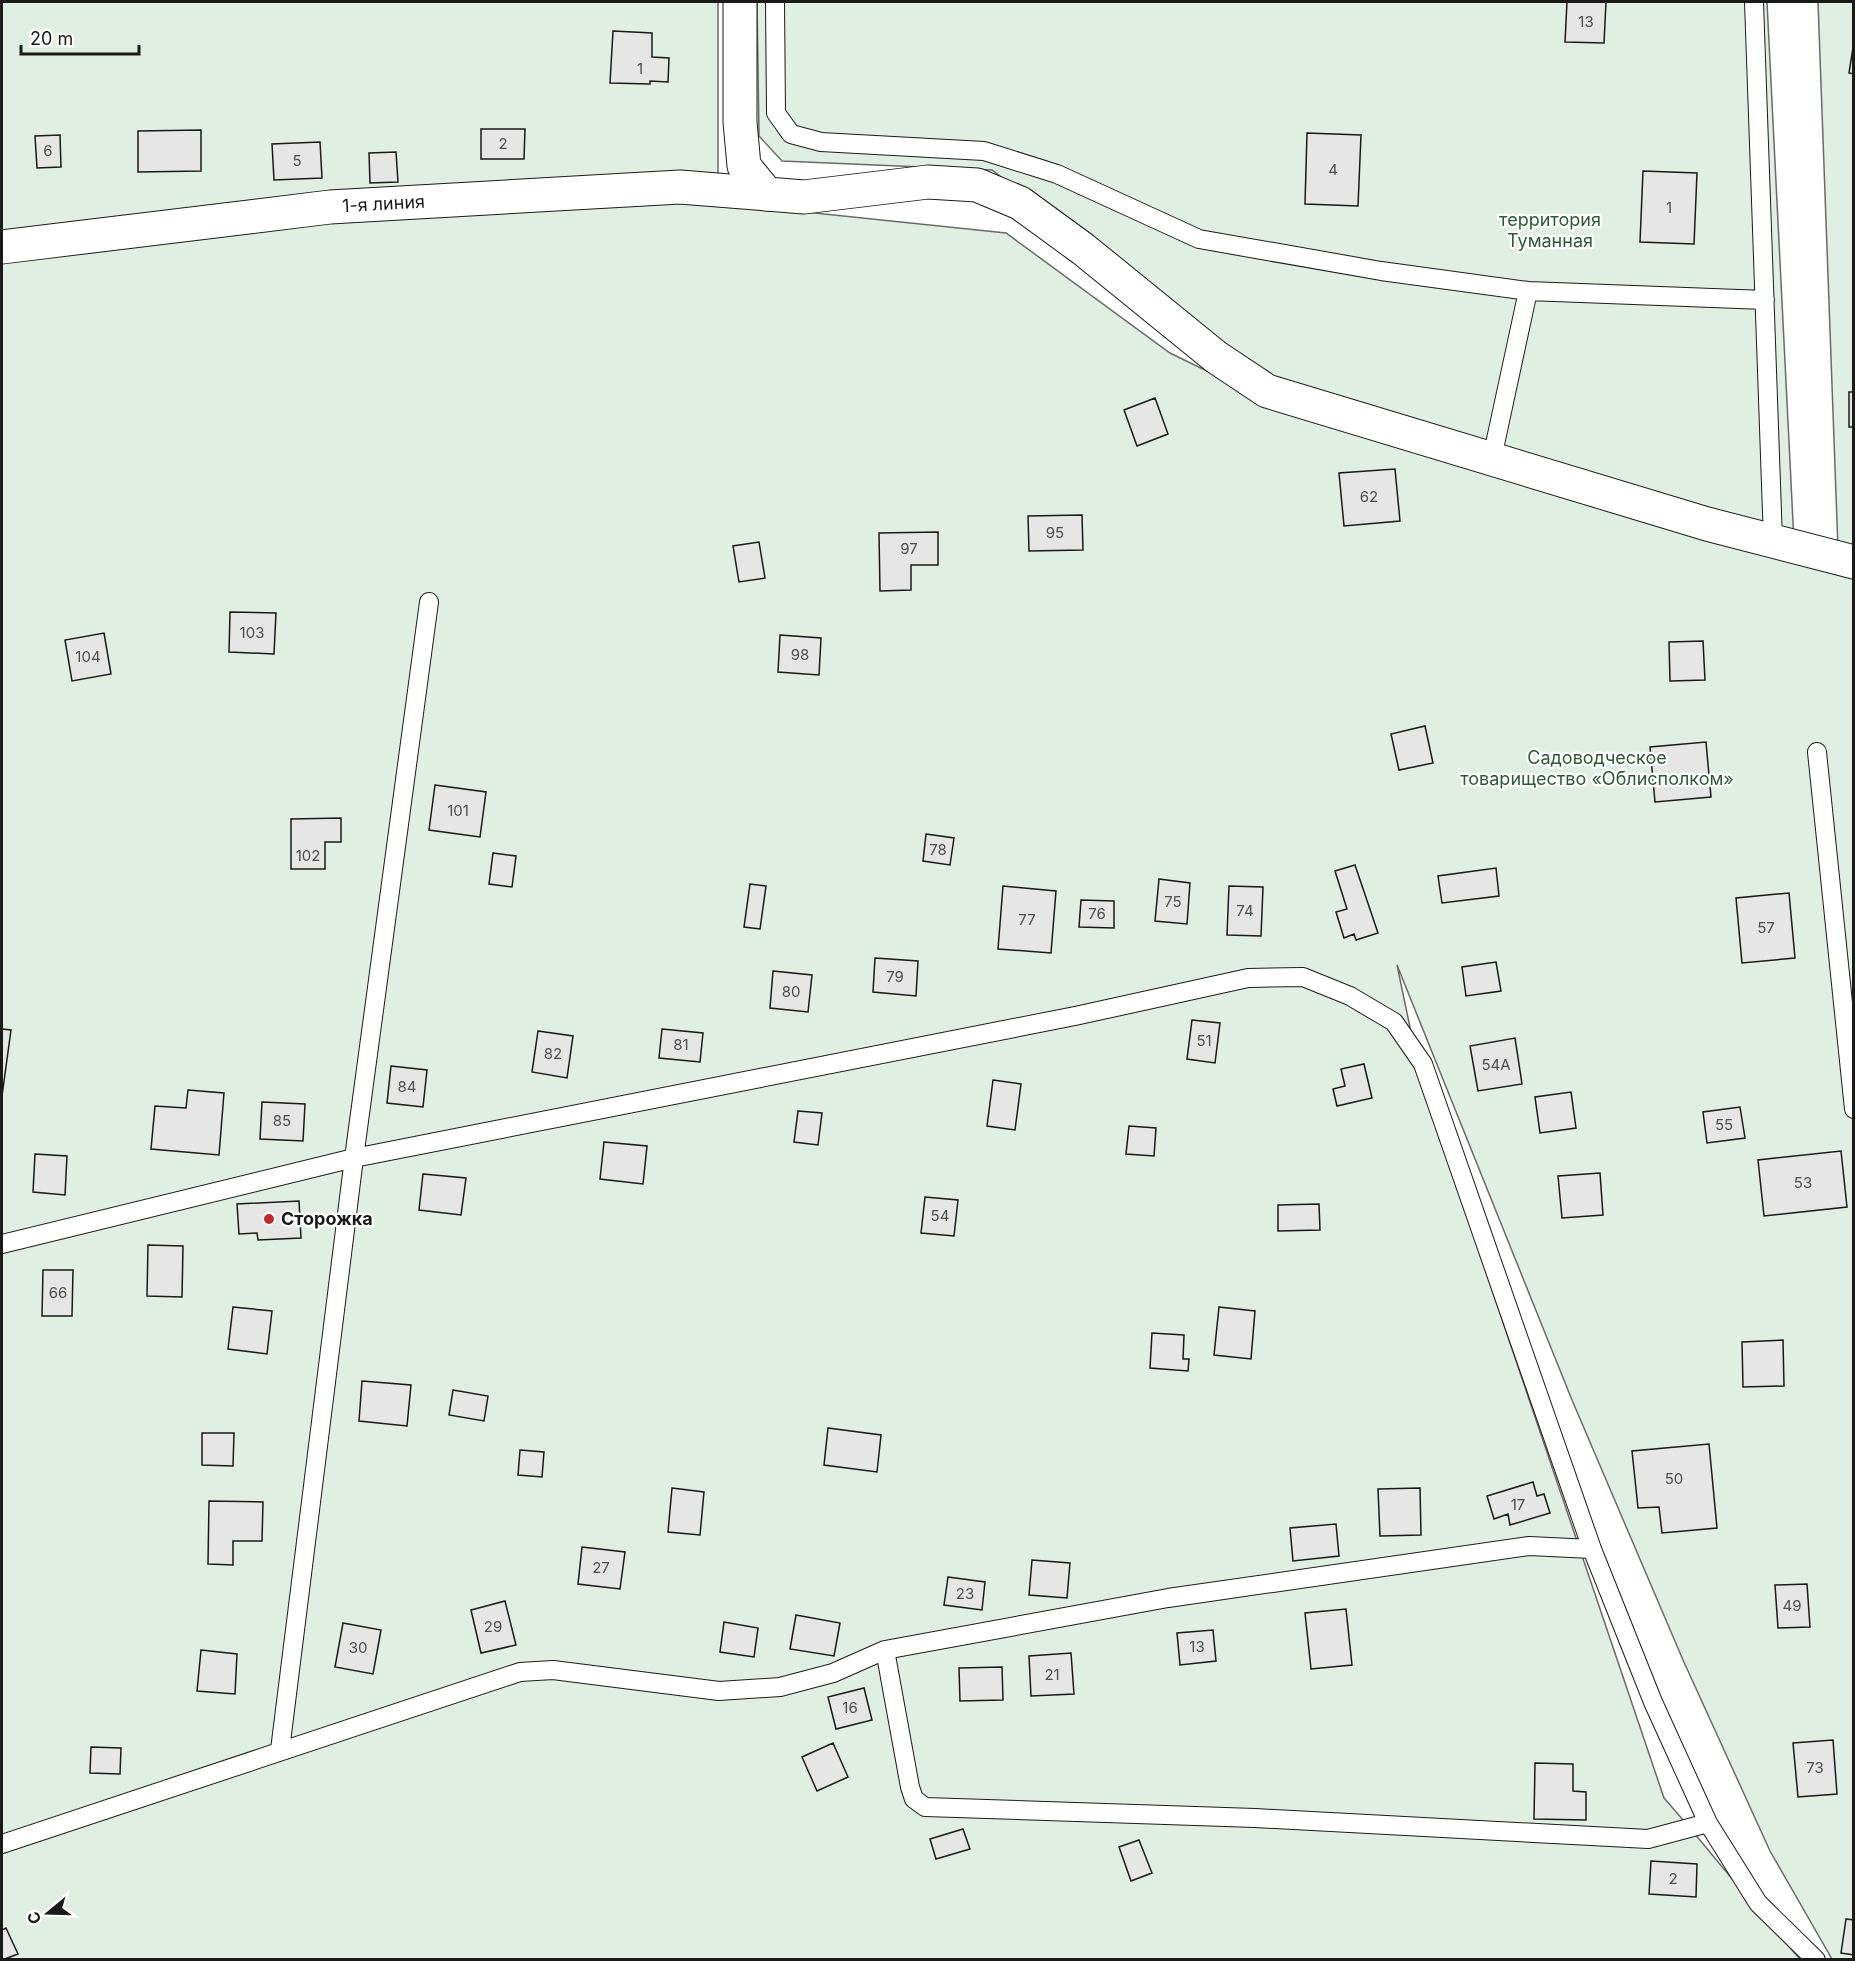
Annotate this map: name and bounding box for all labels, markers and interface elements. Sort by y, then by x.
house number: 13 [1578,12,1594,31]
scale bar [21,18,140,56]
text: 20 m [30,28,73,49]
house number: 1 [637,59,643,78]
house number: 2 [498,134,508,153]
house number: 6 [43,141,53,160]
house number: 5 [292,151,302,170]
house number: 4 [1328,160,1338,179]
street label: 1-я линия [341,191,425,216]
house number: 1 [1666,198,1672,217]
park label: территория Туманная [1499,209,1601,251]
house number: 62 [1360,487,1378,506]
house number: 95 [1046,523,1064,542]
house number: 97 [900,539,918,558]
house number: 103 [240,623,264,642]
house number: 98 [791,645,809,664]
house number: 104 [75,647,101,666]
park label: Садоводческое товарищество «Облисполком» [1460,747,1734,789]
house number: 101 [447,801,469,820]
house number: 78 [929,840,947,859]
house number: 102 [296,846,320,865]
house number: 75 [1164,892,1182,911]
house number: 74 [1236,901,1254,920]
house number: 76 [1088,904,1106,923]
house number: 77 [1018,910,1036,929]
house number: 57 [1757,918,1775,937]
house number: 79 [886,967,904,986]
house number: 80 [782,982,800,1001]
house number: 51 [1196,1031,1212,1050]
house number: 81 [673,1035,689,1054]
house number: 82 [544,1044,562,1063]
house number: 54А [1481,1055,1511,1074]
house number: 84 [398,1077,416,1096]
house number: 85 [273,1111,291,1130]
house number: 55 [1715,1115,1733,1134]
house number: 53 [1794,1173,1812,1192]
house number: 54 [931,1206,949,1225]
place label: Сторожка [281,1208,373,1229]
marker: Сторожка [262,1212,276,1226]
house number: 66 [49,1283,67,1302]
house number: 50 [1665,1469,1683,1488]
house number: 17 [1511,1495,1525,1514]
house number: 27 [592,1558,610,1577]
house number: 23 [956,1584,974,1603]
house number: 49 [1783,1596,1802,1615]
house number: 29 [484,1617,502,1636]
house number: 13 [1189,1637,1205,1656]
house number: 30 [349,1638,367,1657]
house number: 21 [1044,1665,1060,1684]
house number: 16 [842,1698,858,1717]
house number: 73 [1806,1758,1824,1777]
house number: 2 [1668,1869,1678,1888]
north arrow [18,1883,78,1943]
text: С [22,1909,45,1927]

